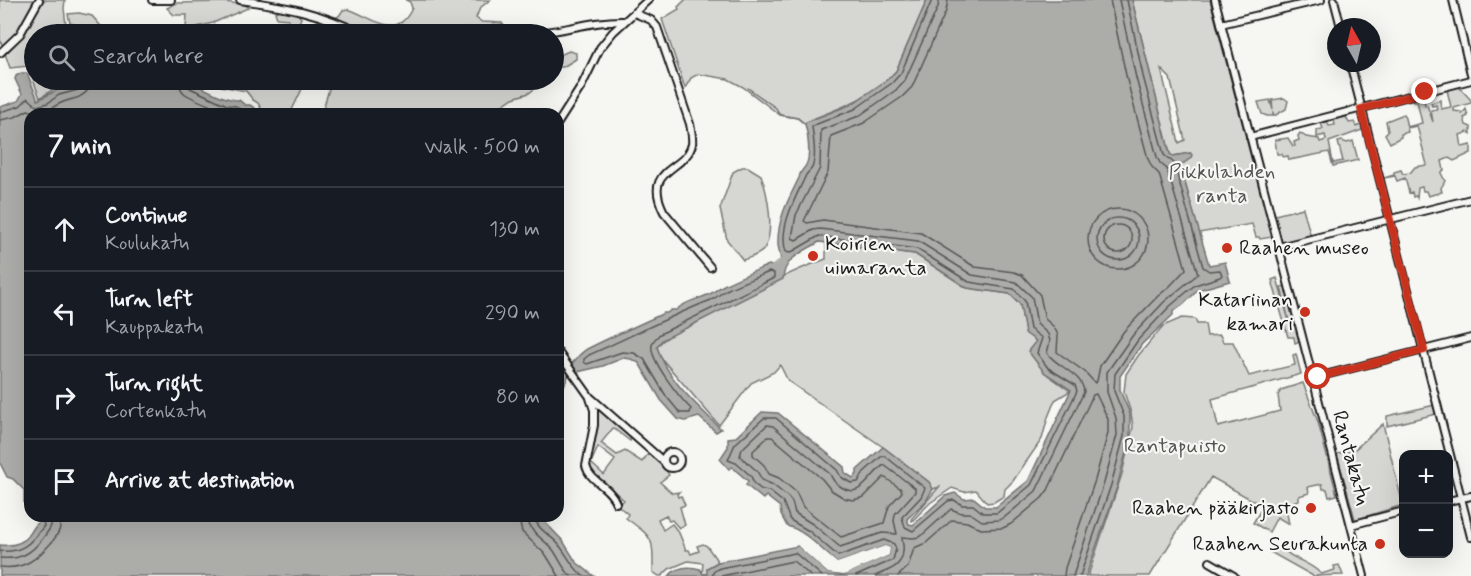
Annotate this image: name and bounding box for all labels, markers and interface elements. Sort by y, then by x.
north arrow [1327,18,1381,72]
search box [24,24,564,90]
icon: search [45,41,78,74]
text: Search here [93,43,204,71]
route end [1411,78,1437,104]
text: 7 min [48,130,112,164]
text: Walk · 500 m [425,134,540,161]
park label: Pikkulahden ranta [1169,158,1275,210]
text: Continue [105,202,187,230]
icon: ahead [48,213,81,246]
text: 130 m [489,216,540,243]
text: Koulukatu [105,230,189,257]
place label: Koirien uimaranta [825,230,927,282]
place label: Raahen museo [1239,234,1369,262]
marker: Raahen museo [1220,241,1234,255]
marker: Koirien uimaranta [806,249,820,263]
text: Turn left [105,286,193,314]
place label: Katariinan kamari [1198,286,1293,338]
icon: left [48,297,81,330]
text: 290 m [485,300,540,327]
marker: Katariinan kamari [1298,305,1312,319]
text: Kauppakatu [105,314,203,341]
route start [1304,363,1330,389]
text: Turn right [105,370,203,398]
icon: right [48,381,81,414]
text: 80 m [496,384,540,411]
text: Cortenkatu [105,398,206,425]
street label: Rantakatu [1325,408,1377,508]
park label: Rantapuisto [1124,432,1226,460]
map controls [1399,450,1453,558]
button: + [1399,450,1453,504]
icon: arrive [48,465,81,498]
text: Arrive at destination [105,467,295,495]
place label: Raahen pääkirjasto [1132,494,1299,522]
marker: Raahen pääkirjasto [1304,501,1318,515]
button: − [1399,504,1453,558]
place label: Raahen Seurakunta [1193,530,1368,558]
marker: Raahen Seurakunta [1373,537,1387,551]

